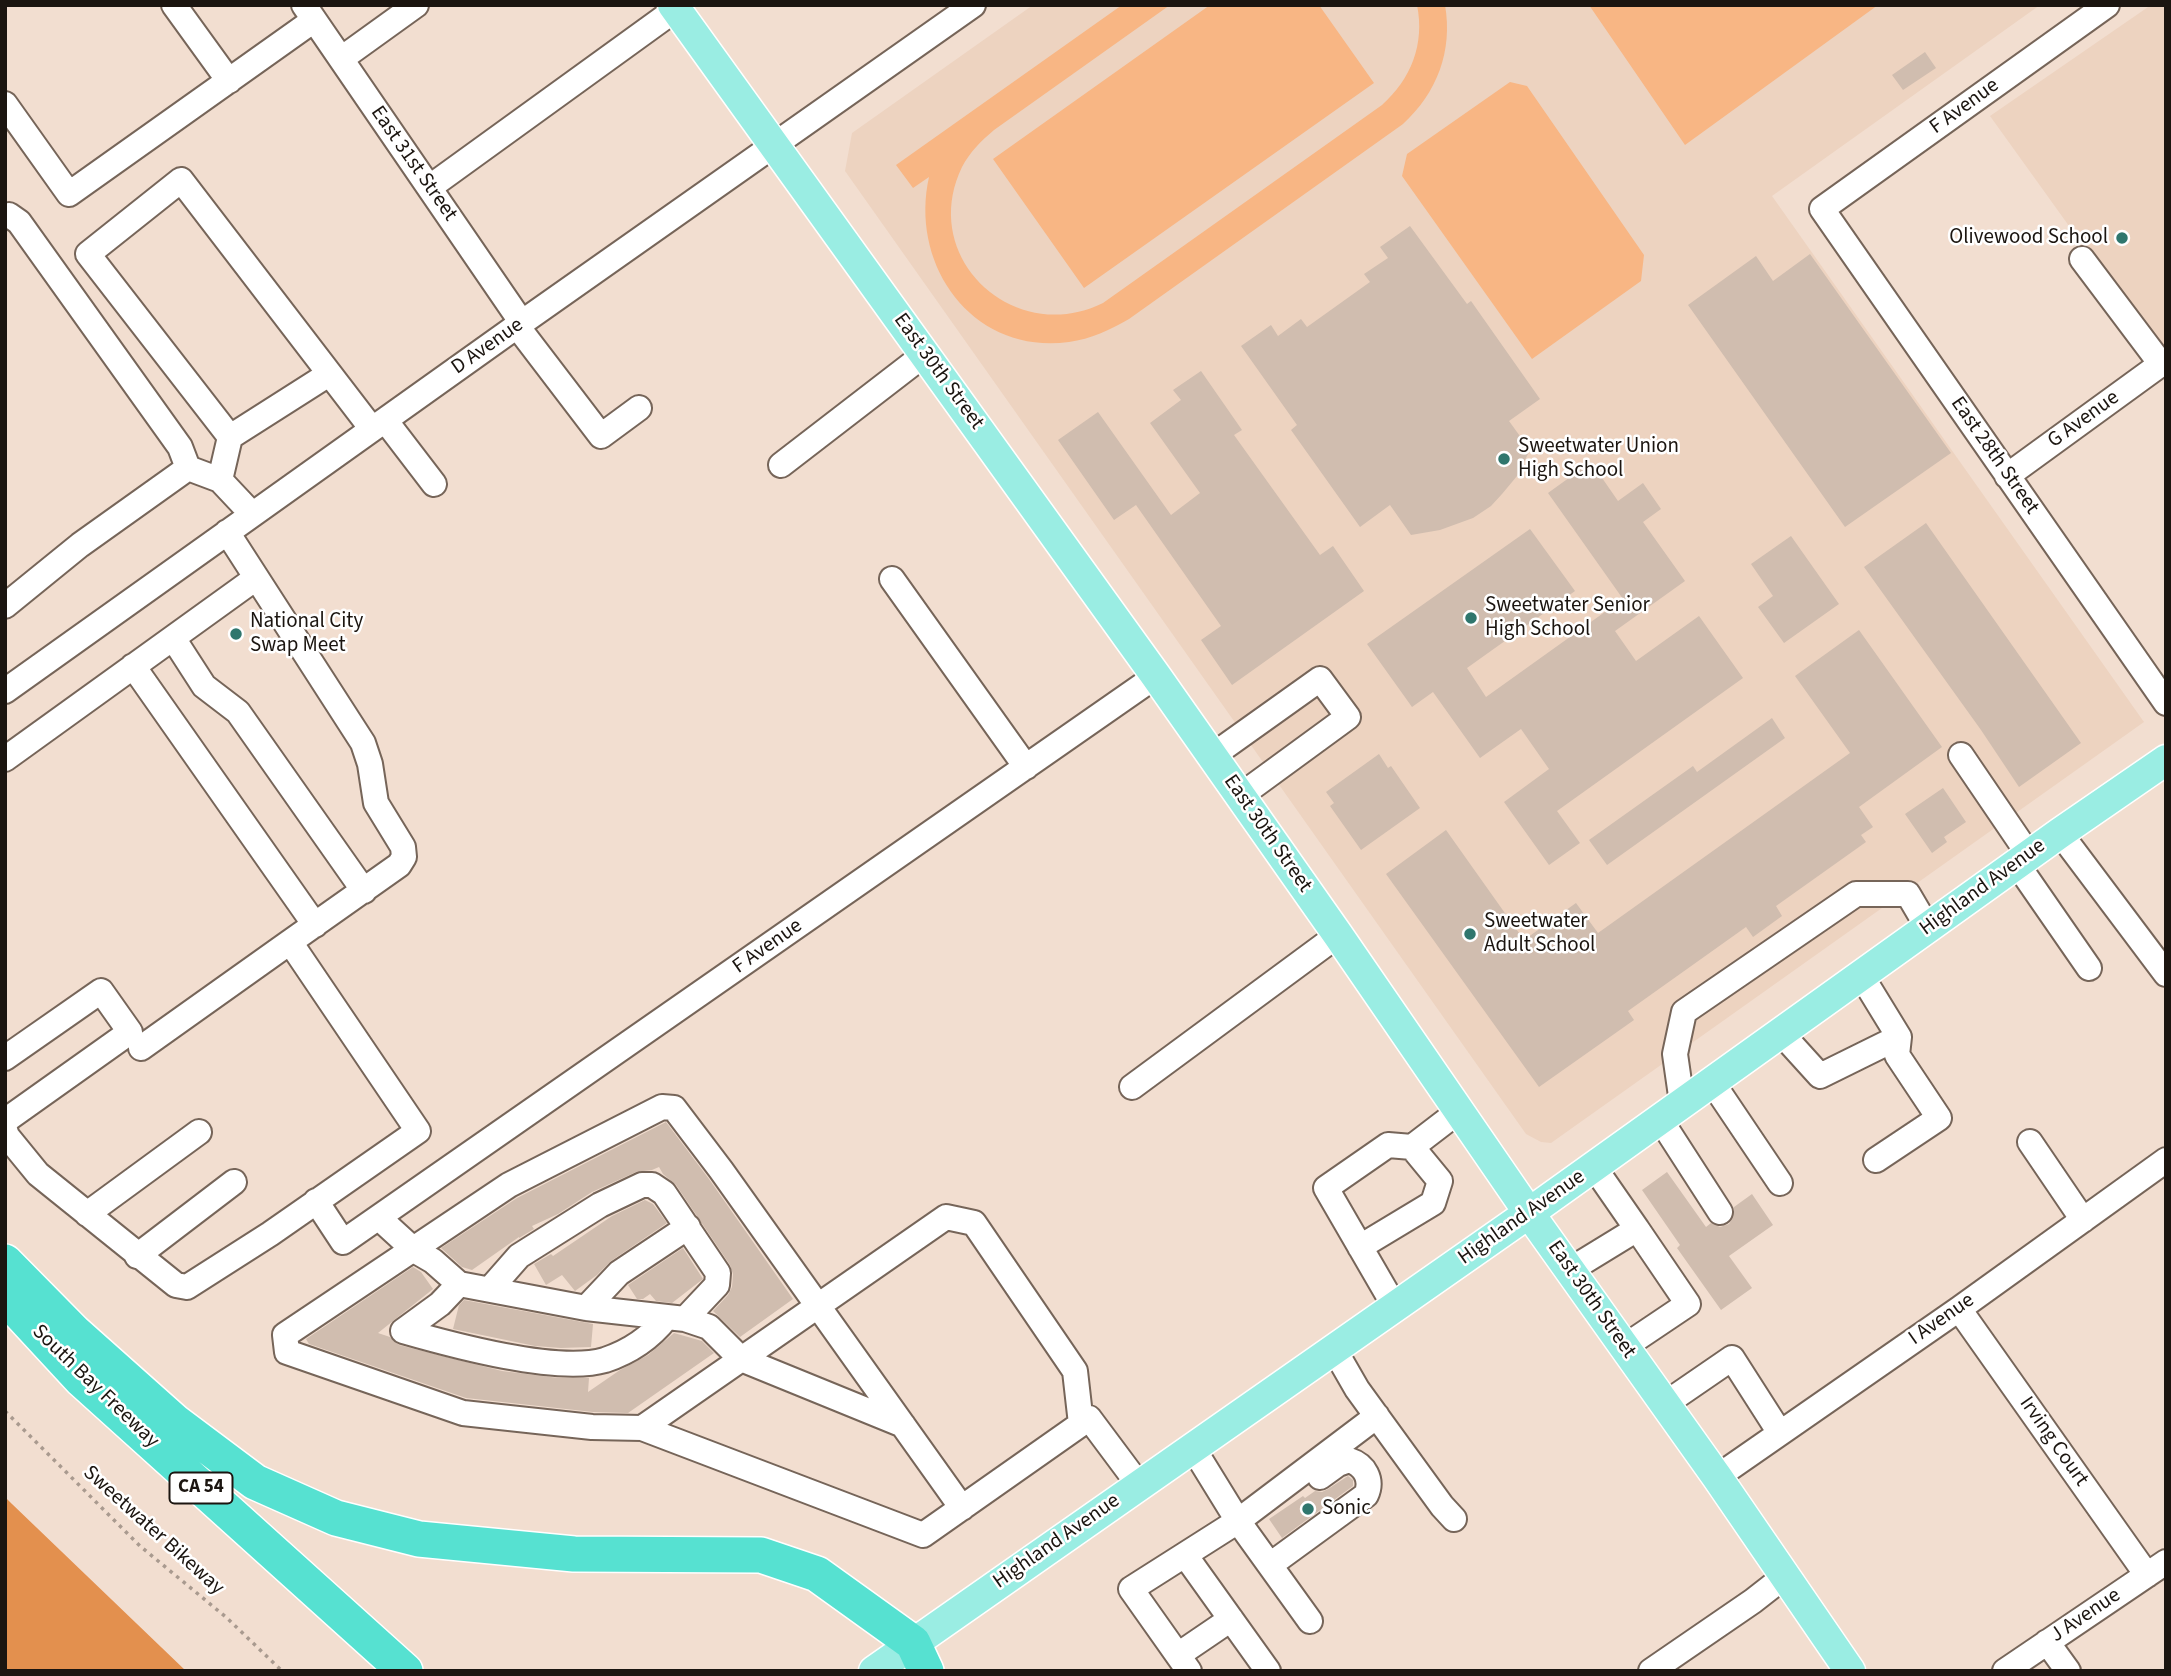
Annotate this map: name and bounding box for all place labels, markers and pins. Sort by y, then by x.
place label: Olivewood School [1949,225,2108,251]
marker: Olivewood School [2114,230,2130,246]
place label: Sweetwater Union High School [1518,434,1679,484]
marker: Sweetwater Union High School [1496,451,1512,467]
place label: Sweetwater Senior High School [1485,593,1650,643]
place label: National City Swap Meet [250,609,363,659]
marker: Sweetwater Senior High School [1463,610,1479,626]
marker: National City Swap Meet [228,626,244,642]
place label: Sweetwater Adult School [1484,909,1595,959]
marker: Sweetwater Adult School [1462,926,1478,942]
place label: Sonic [1322,1496,1371,1522]
marker: Sonic [1300,1501,1316,1517]

